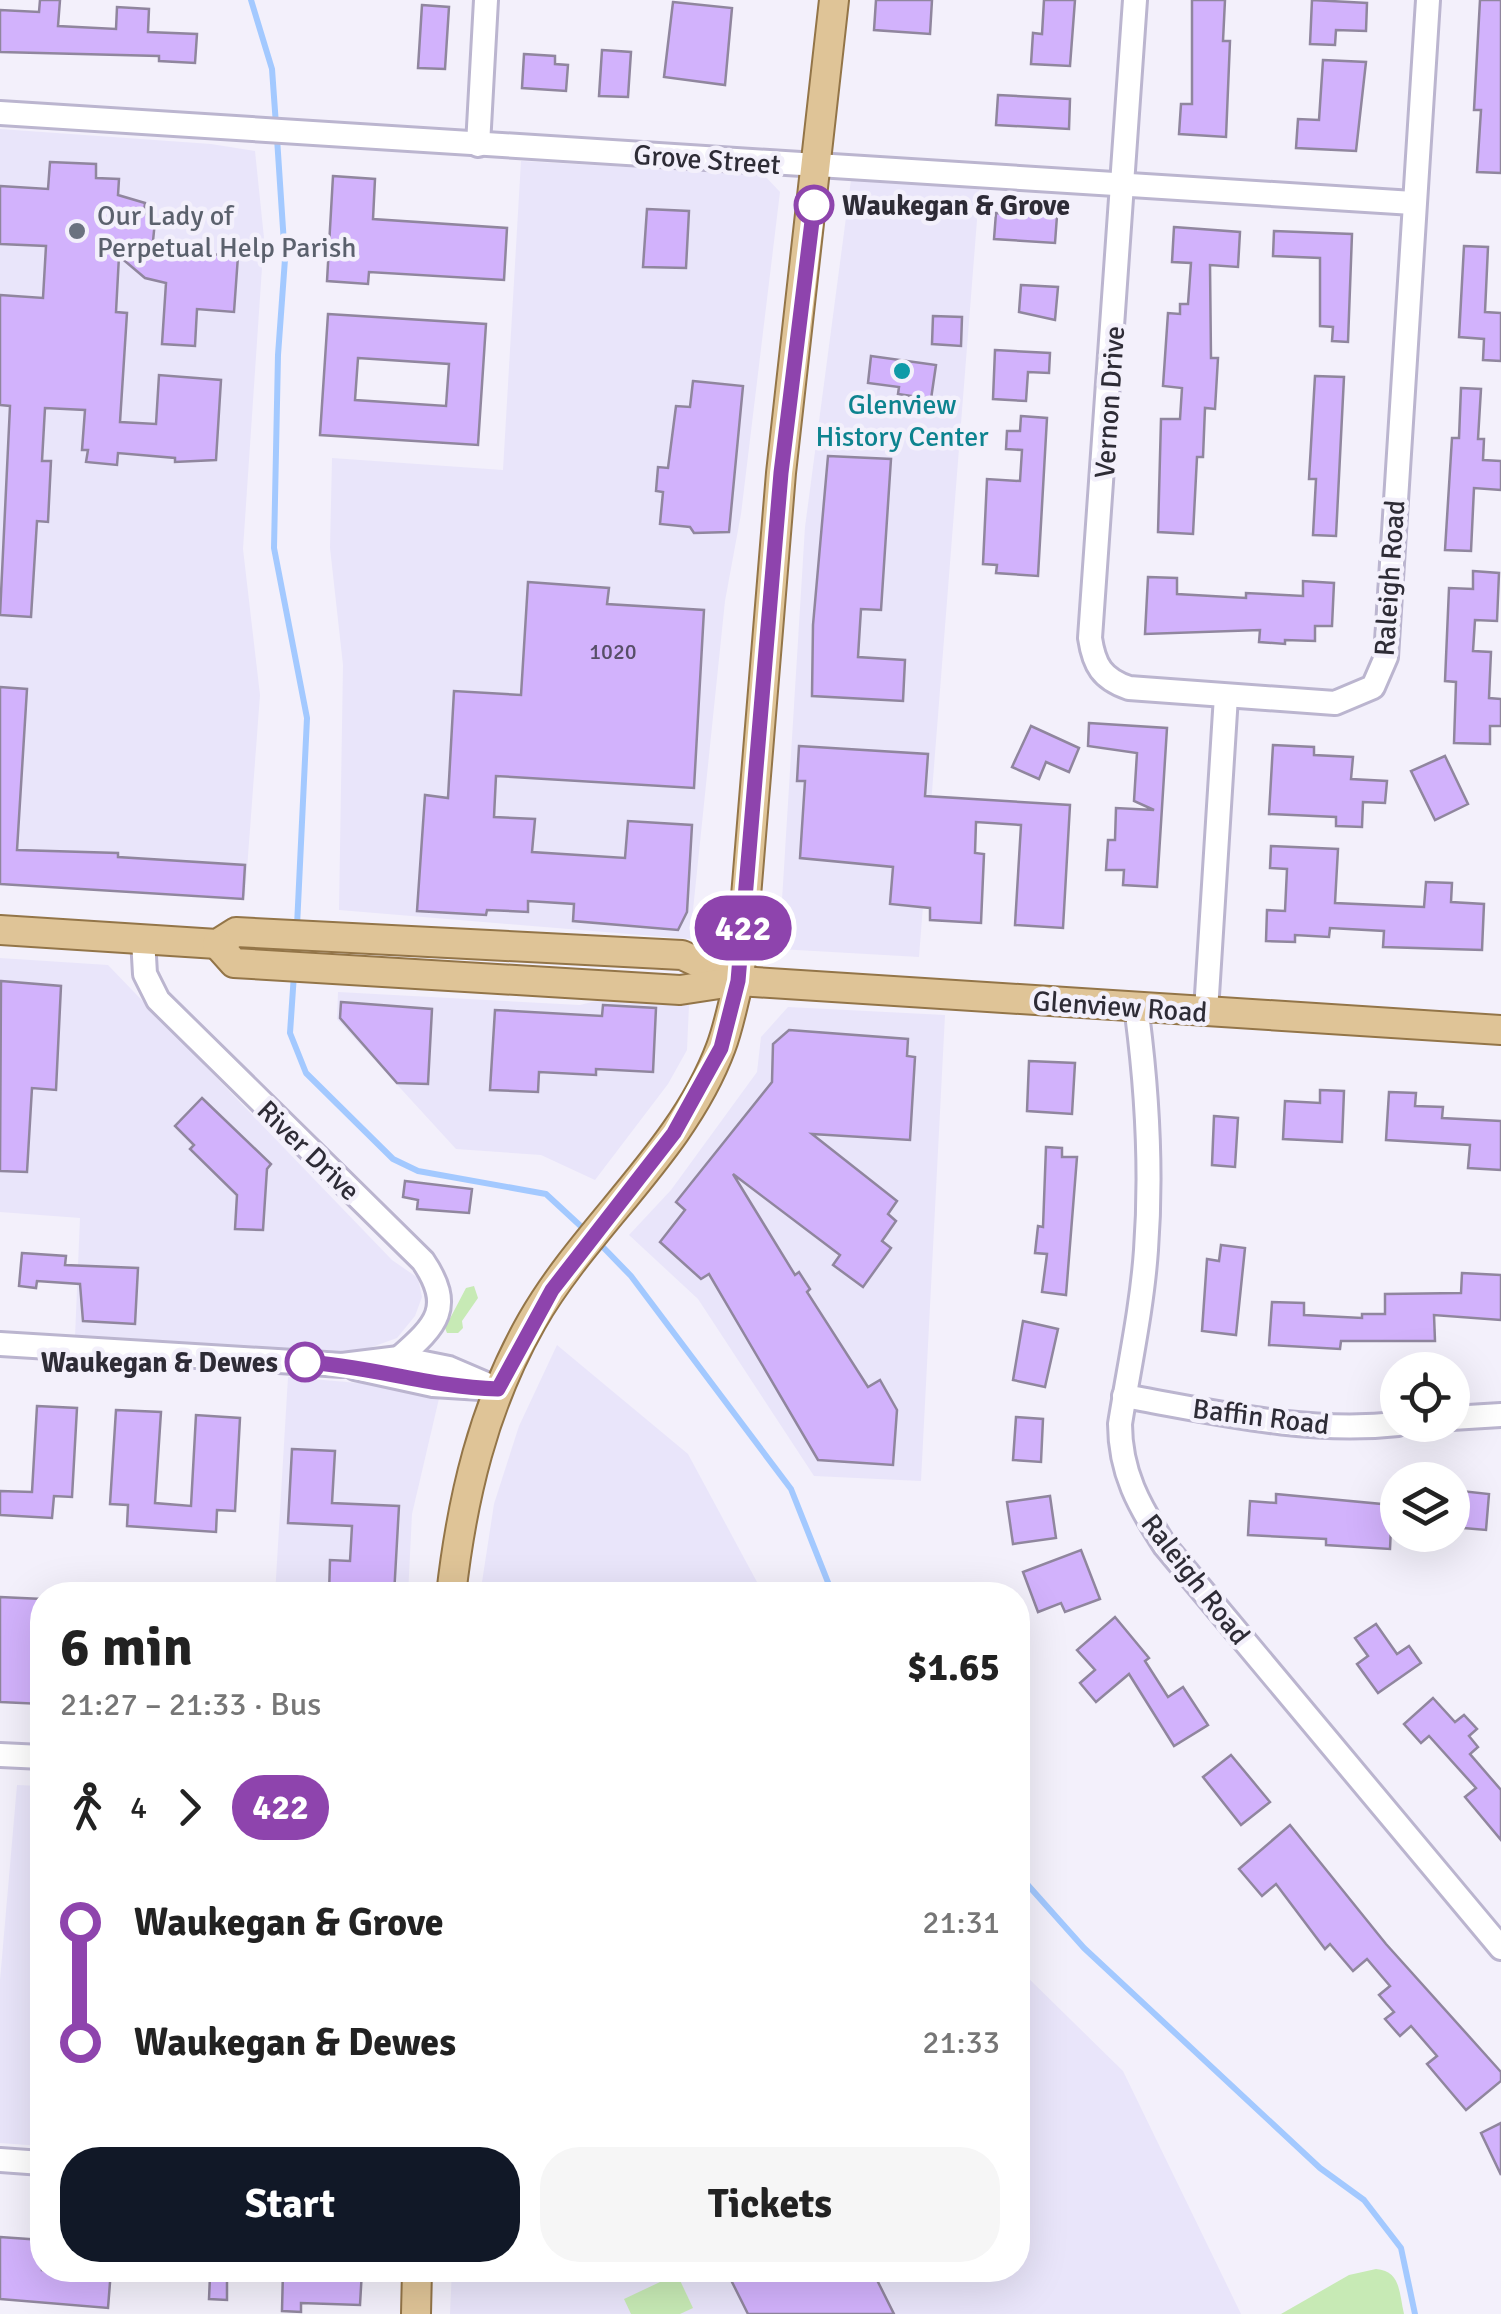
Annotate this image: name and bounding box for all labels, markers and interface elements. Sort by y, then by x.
street label: Grove Street [632,138,782,182]
marker: Waukegan & Grove [795,186,833,224]
place label: Waukegan & Grove [842,189,1070,223]
place label: Our Lady of Perpetual Help Parish [97,199,356,265]
marker: Our Lady of Perpetual Help Parish [66,220,88,242]
street label: Vernon Drive [1088,325,1132,480]
marker: Glenview History Center [891,360,913,382]
place label: Glenview History Center [816,388,989,454]
street label: Raleigh Road [1368,499,1412,657]
house number: 1020 [589,638,637,665]
line badge: 422 [686,896,800,960]
text: 422 [715,907,771,950]
street label: Glenview Road [1032,984,1208,1030]
street label: River Drive [250,1093,367,1208]
marker: Waukegan & Dewes [286,1343,324,1381]
place label: Waukegan & Dewes [41,1346,278,1380]
map controls [1380,1352,1470,1552]
button: locate [1380,1352,1470,1442]
street label: Baffin Road [1191,1392,1331,1442]
button: layers [1380,1462,1470,1552]
street label: Raleigh Road [1134,1507,1257,1652]
text: 6 min [60,1613,193,1681]
text: $1.65 [907,1644,1000,1691]
text: 21:27 – 21:33 · Bus [60,1685,321,1724]
icon: walk [60,1780,115,1835]
icon: forward [162,1780,217,1835]
text: 422 [252,1786,309,1829]
text: 4 [130,1788,147,1827]
text: Waukegan & Grove [134,1899,444,1946]
text: 21:31 [922,1903,1000,1942]
text: Waukegan & Dewes [134,2019,456,2066]
text: 21:33 [922,2023,1000,2062]
button: Start [60,2147,520,2262]
button: Tickets [540,2147,1000,2262]

